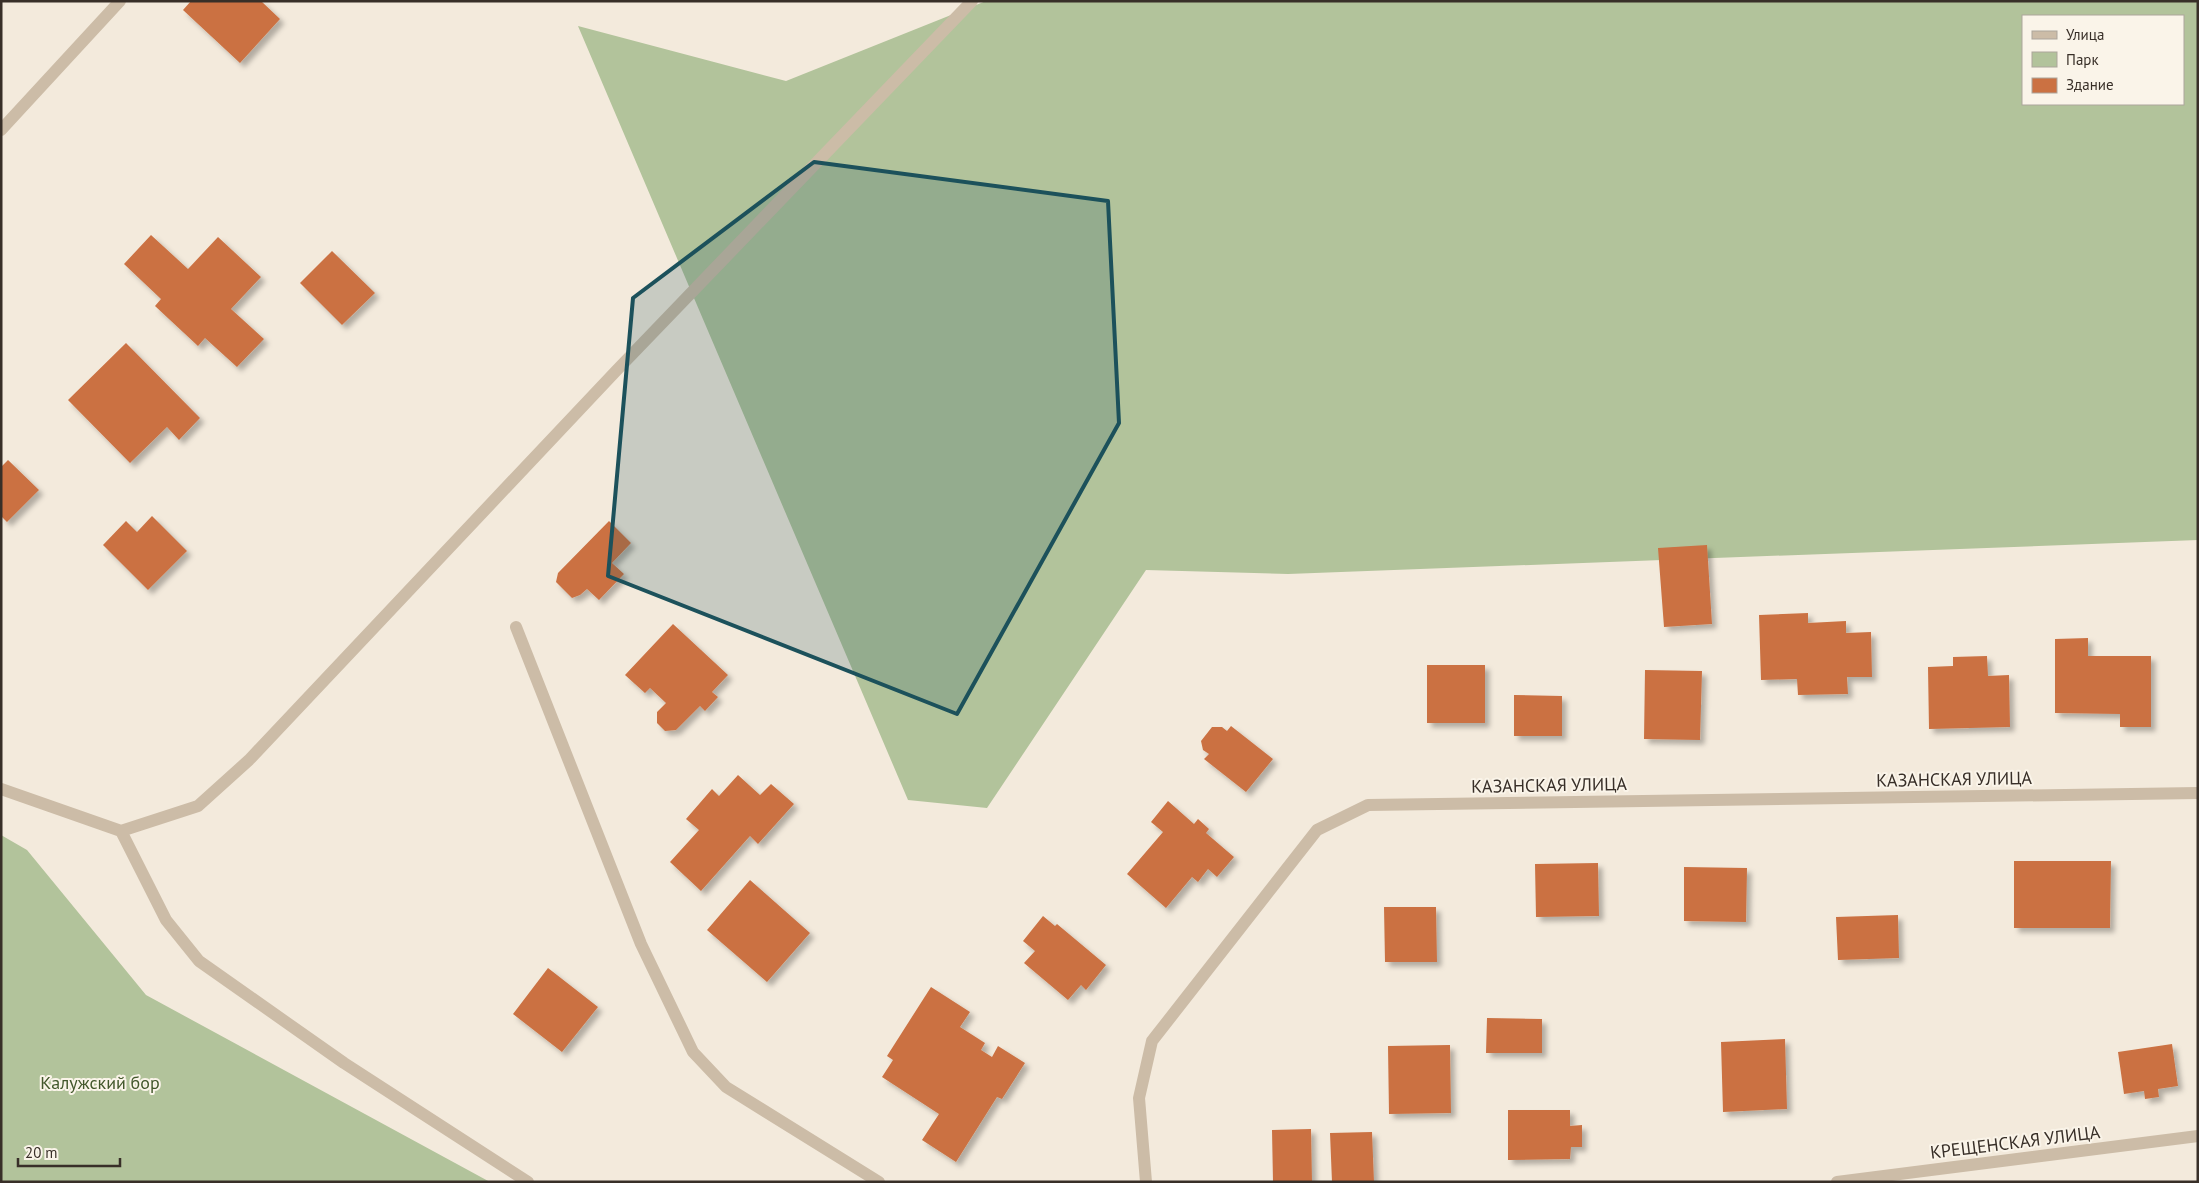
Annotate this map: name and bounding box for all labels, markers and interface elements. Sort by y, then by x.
legend [2022,15,2184,105]
text: Улица [2066,25,2104,44]
text: Парк [2066,50,2099,69]
text: Здание [2066,75,2114,94]
street label: КАЗАНСКАЯ УЛИЦА [1876,766,2033,792]
street label: КАЗАНСКАЯ УЛИЦА [1471,772,1628,798]
park label: Калужский бор [40,1071,160,1094]
street label: КРЕЩЕНСКАЯ УЛИЦА [1929,1120,2102,1164]
scale bar [18,1136,120,1168]
text: 20 m [25,1143,58,1162]

